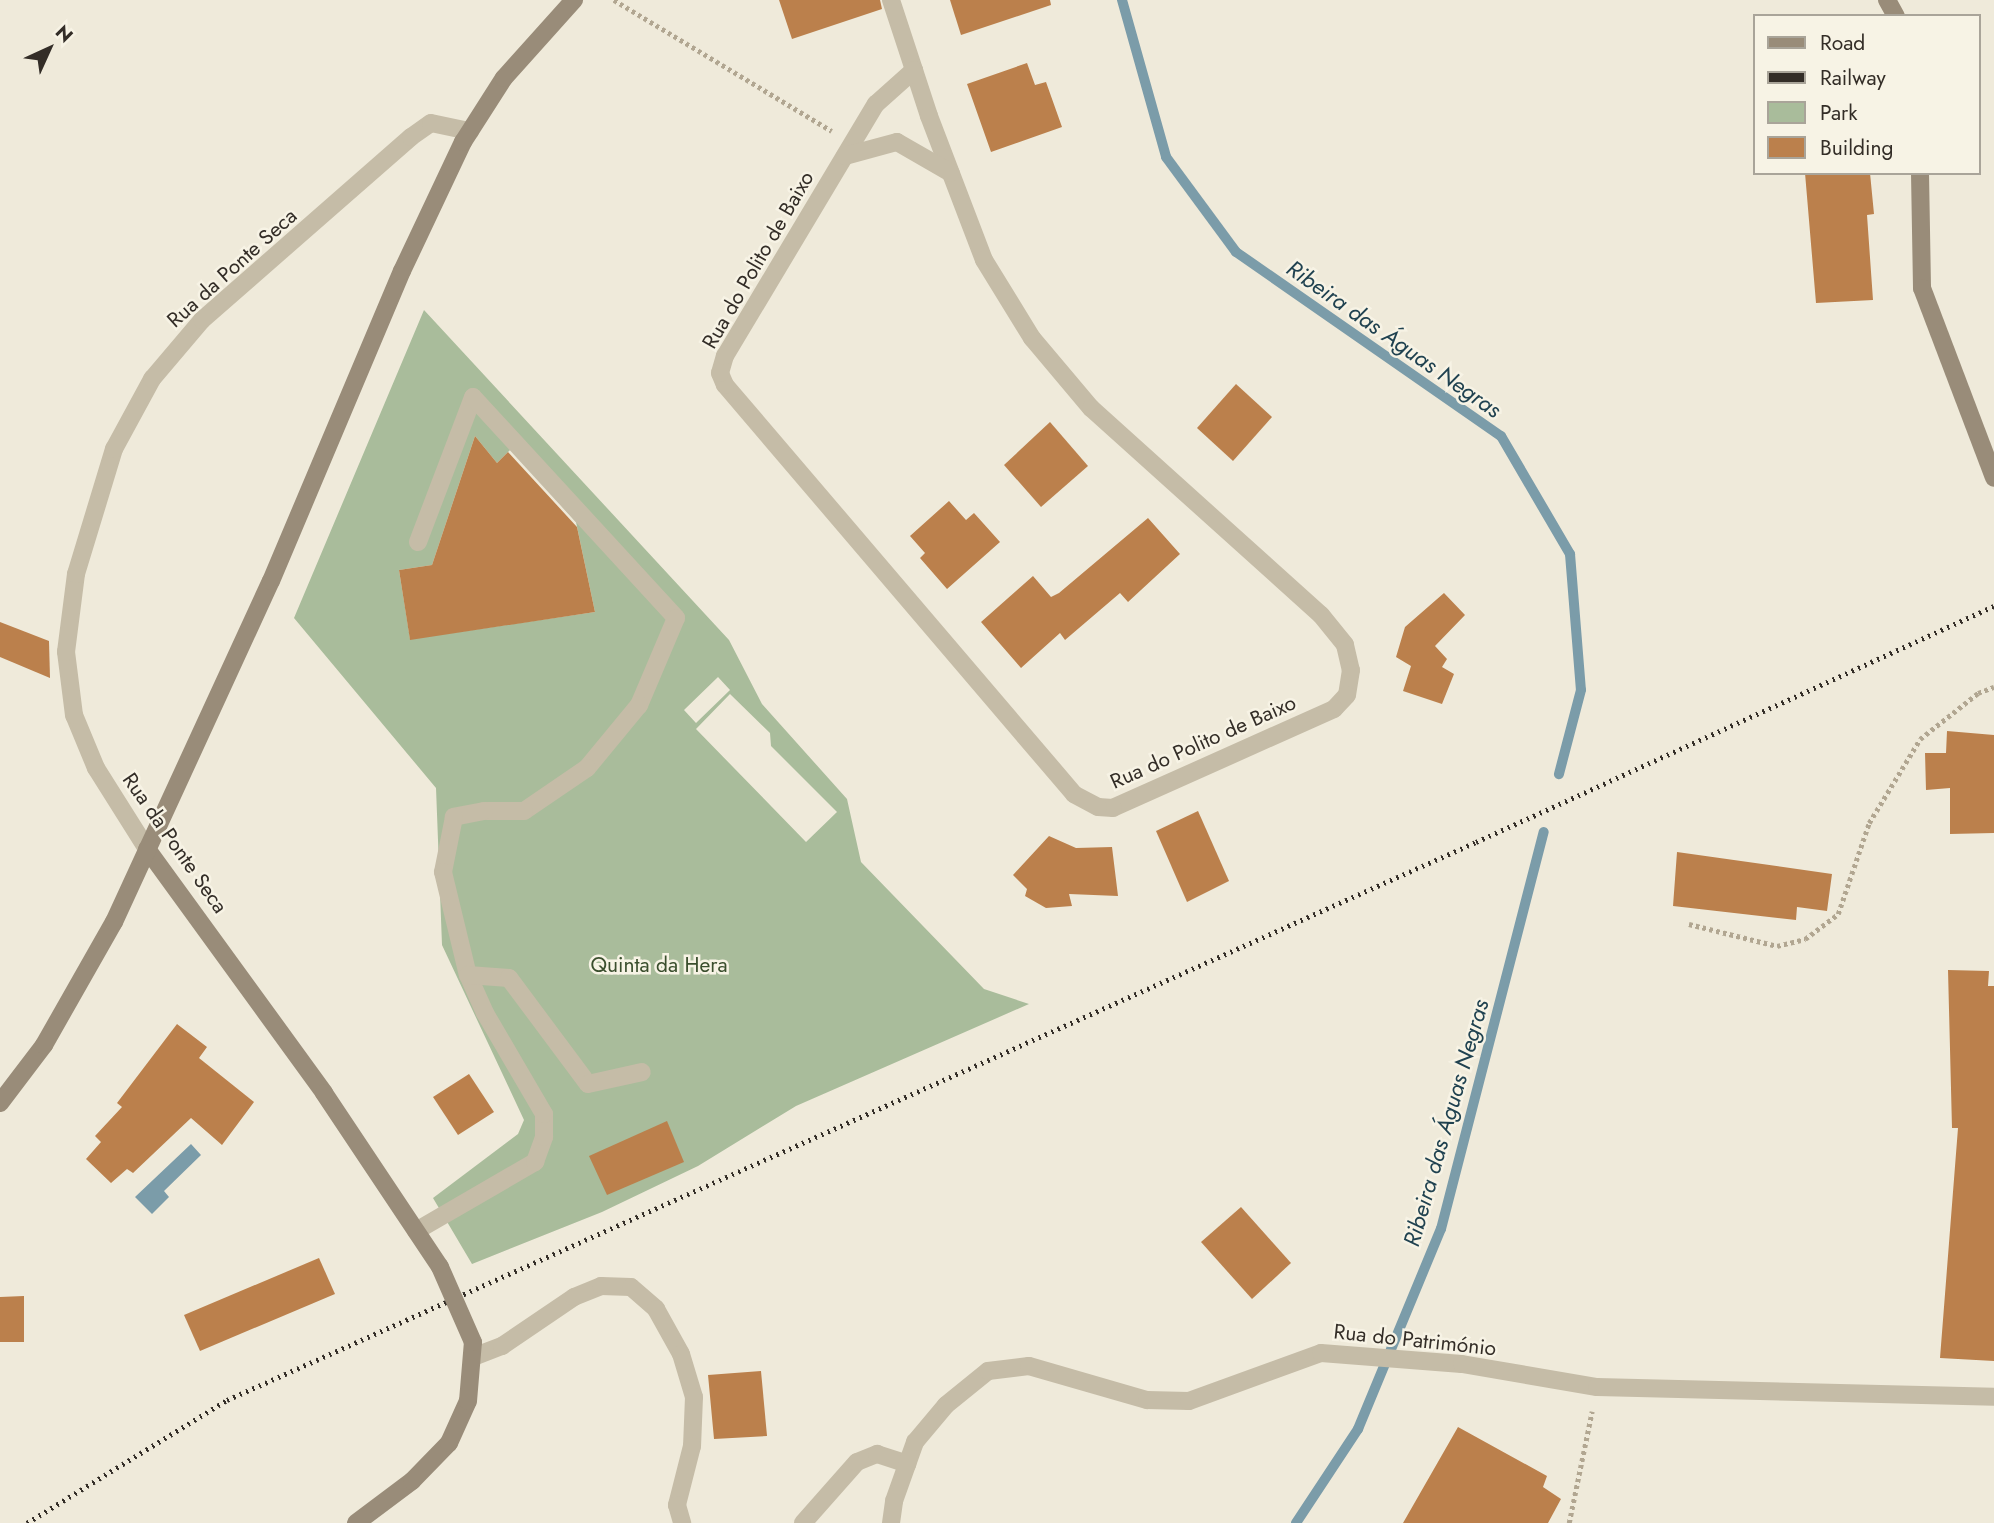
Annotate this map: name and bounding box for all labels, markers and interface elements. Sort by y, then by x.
north arrow [14,14,84,84]
legend [1752,14,1980,175]
text: N [49,19,79,49]
text: Road [1820,28,1865,58]
text: Railway [1820,63,1886,93]
text: Park [1820,98,1857,128]
text: Building [1820,133,1893,163]
street label: Rua do Polito de Baixo [697,167,819,353]
street label: Rua da Ponte Seca [162,203,302,333]
water label: Ribeira das Águas Negras [1281,254,1507,424]
street label: Rua do Polito de Baixo [1106,690,1300,794]
street label: Rua da Ponte Seca [117,768,233,918]
park label: Quinta da Hera [590,952,728,978]
water label: Ribeira das Águas Negras [1398,996,1494,1250]
street label: Rua do Património [1332,1319,1498,1361]

